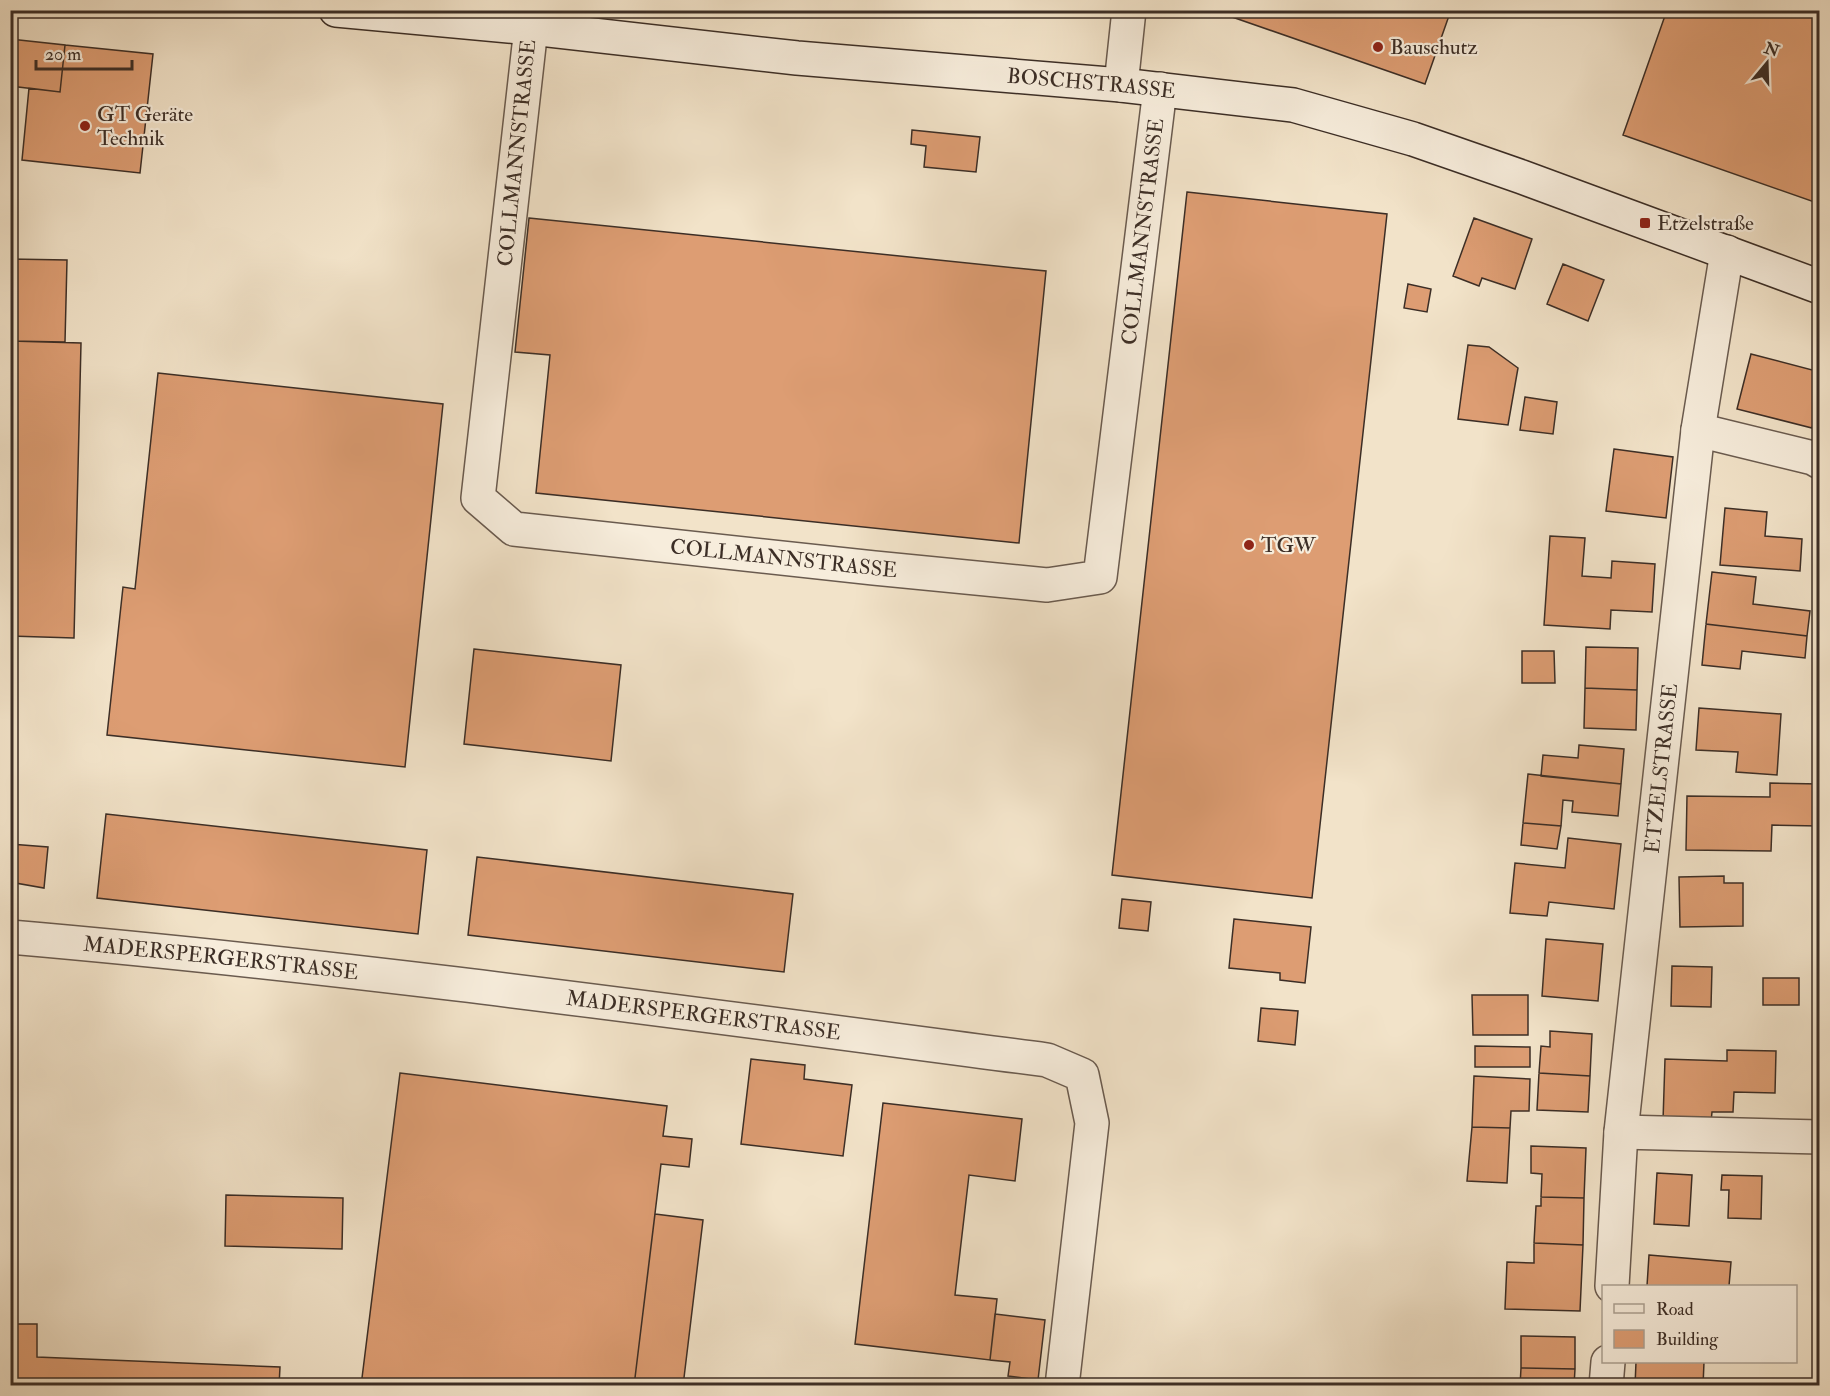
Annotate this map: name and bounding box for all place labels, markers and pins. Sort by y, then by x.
place label: Bauschutz [1390,34,1478,61]
marker: Bauschutz [1371,40,1385,54]
place label: GT Geräte Technik [97,101,193,152]
marker: GT Geräte Technik [78,119,92,133]
place label: Etzelstraße [1657,210,1754,237]
marker: Etzelstraße [1638,216,1652,230]
place label: TGW [1261,532,1316,559]
marker: TGW [1242,538,1256,552]

